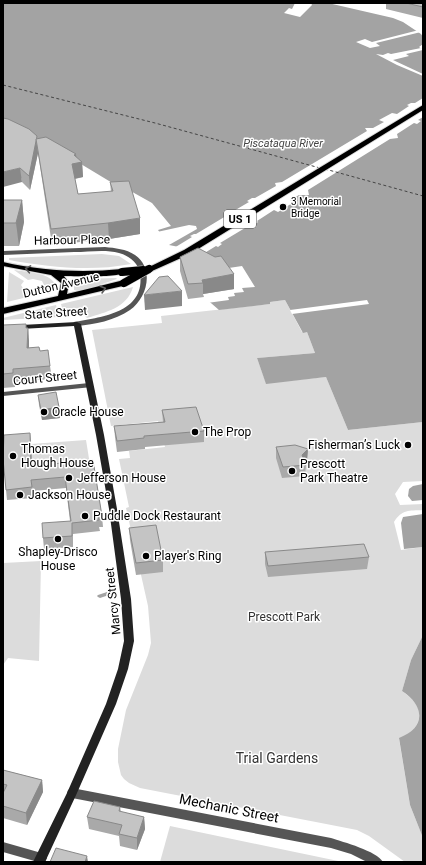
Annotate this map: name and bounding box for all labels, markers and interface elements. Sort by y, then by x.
water label: Piscataqua River [243,137,323,150]
place label: 3 Memorial Bridge [291,196,341,219]
marker: 3 Memorial Bridge [278,202,288,212]
road number: US 1 [224,210,256,228]
street label: Harbour Place [34,232,110,248]
one-way arrow [25,265,31,273]
street label: Dutton Avenue [21,269,101,301]
one-way arrow [100,285,106,293]
street label: State Street [24,304,88,322]
street label: Court Street [12,368,78,388]
place label: Oracle House [52,405,124,419]
marker: Oracle House [39,407,49,417]
place label: The Prop [203,425,251,439]
marker: The Prop [190,427,200,437]
place label: Fisherman’s Luck [308,438,401,452]
marker: Fisherman’s Luck [403,440,413,450]
place label: Thomas Hough House [21,442,94,470]
marker: Thomas Hough House [8,451,18,461]
place label: Prescott Park Theatre [300,457,368,485]
marker: Prescott Park Theatre [287,466,297,476]
place label: Jefferson House [77,471,166,485]
marker: Jefferson House [64,473,74,483]
place label: Jackson House [28,488,111,502]
marker: Jackson House [15,490,25,500]
place label: Puddle Dock Restaurant [93,509,221,523]
marker: Puddle Dock Restaurant [80,511,90,521]
marker: Shapley-Drisco House [53,534,63,544]
place label: Shapley-Drisco House [18,545,98,573]
place label: Player's Ring [154,549,222,563]
marker: Player's Ring [141,551,151,561]
street label: Marcy Street [103,567,123,635]
park label: Prescott Park [248,610,321,624]
park label: Trial Gardens [236,750,318,766]
street label: Mechanic Street [178,790,281,826]

